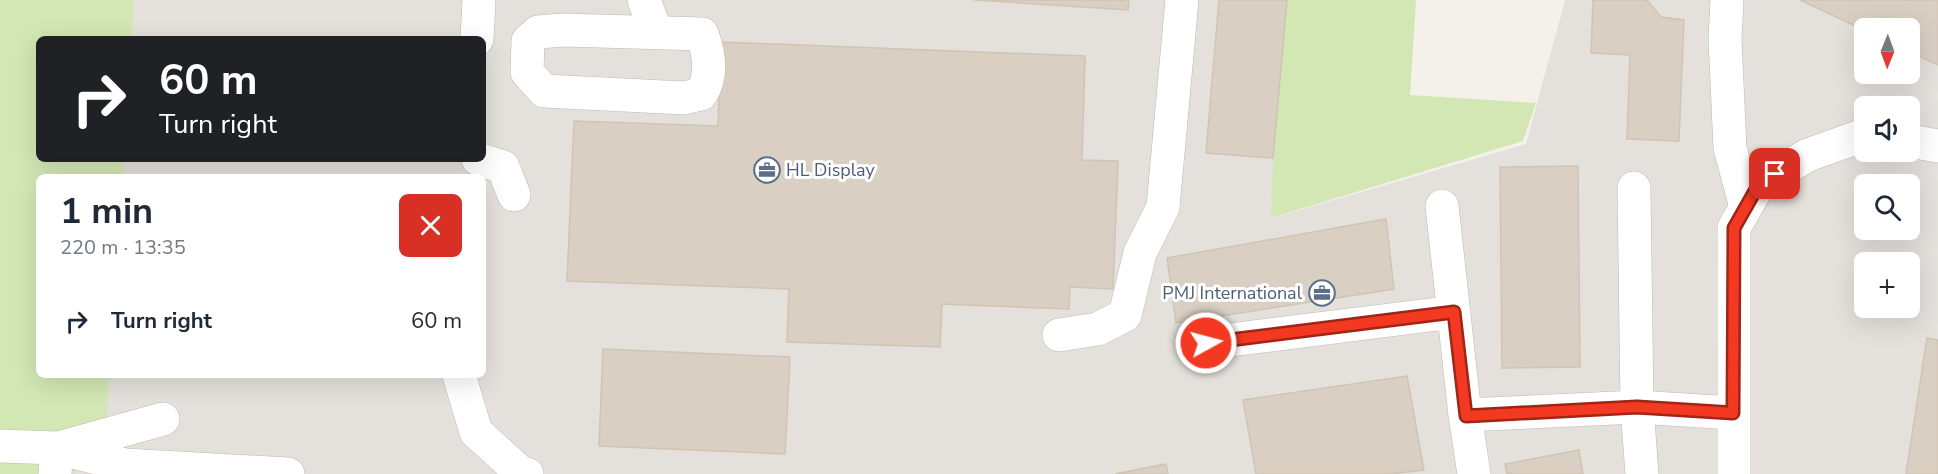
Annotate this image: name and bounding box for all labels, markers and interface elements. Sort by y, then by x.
north arrow [1854,18,1920,84]
map controls [1854,18,1920,318]
text: 60 m [159,52,258,109]
icon: right [60,60,138,138]
button: sound [1854,96,1920,162]
text: Turn right [159,106,277,143]
pin [1749,148,1800,199]
office icon: HL Display [752,155,782,185]
icon: arrive [1758,157,1791,190]
place label: HL Display [786,158,876,182]
button: search [1854,174,1920,240]
text: 1 min [60,187,153,236]
button: close [399,194,462,257]
text: 220 m · 13:35 [60,234,186,261]
button: + [1854,252,1920,318]
office icon: PMJ International [1307,278,1337,308]
place label: PMJ International [1162,281,1303,305]
icon: right [60,305,93,338]
text: Turn right [111,306,212,336]
text: 60 m [411,306,462,336]
position arrow [1174,311,1238,375]

